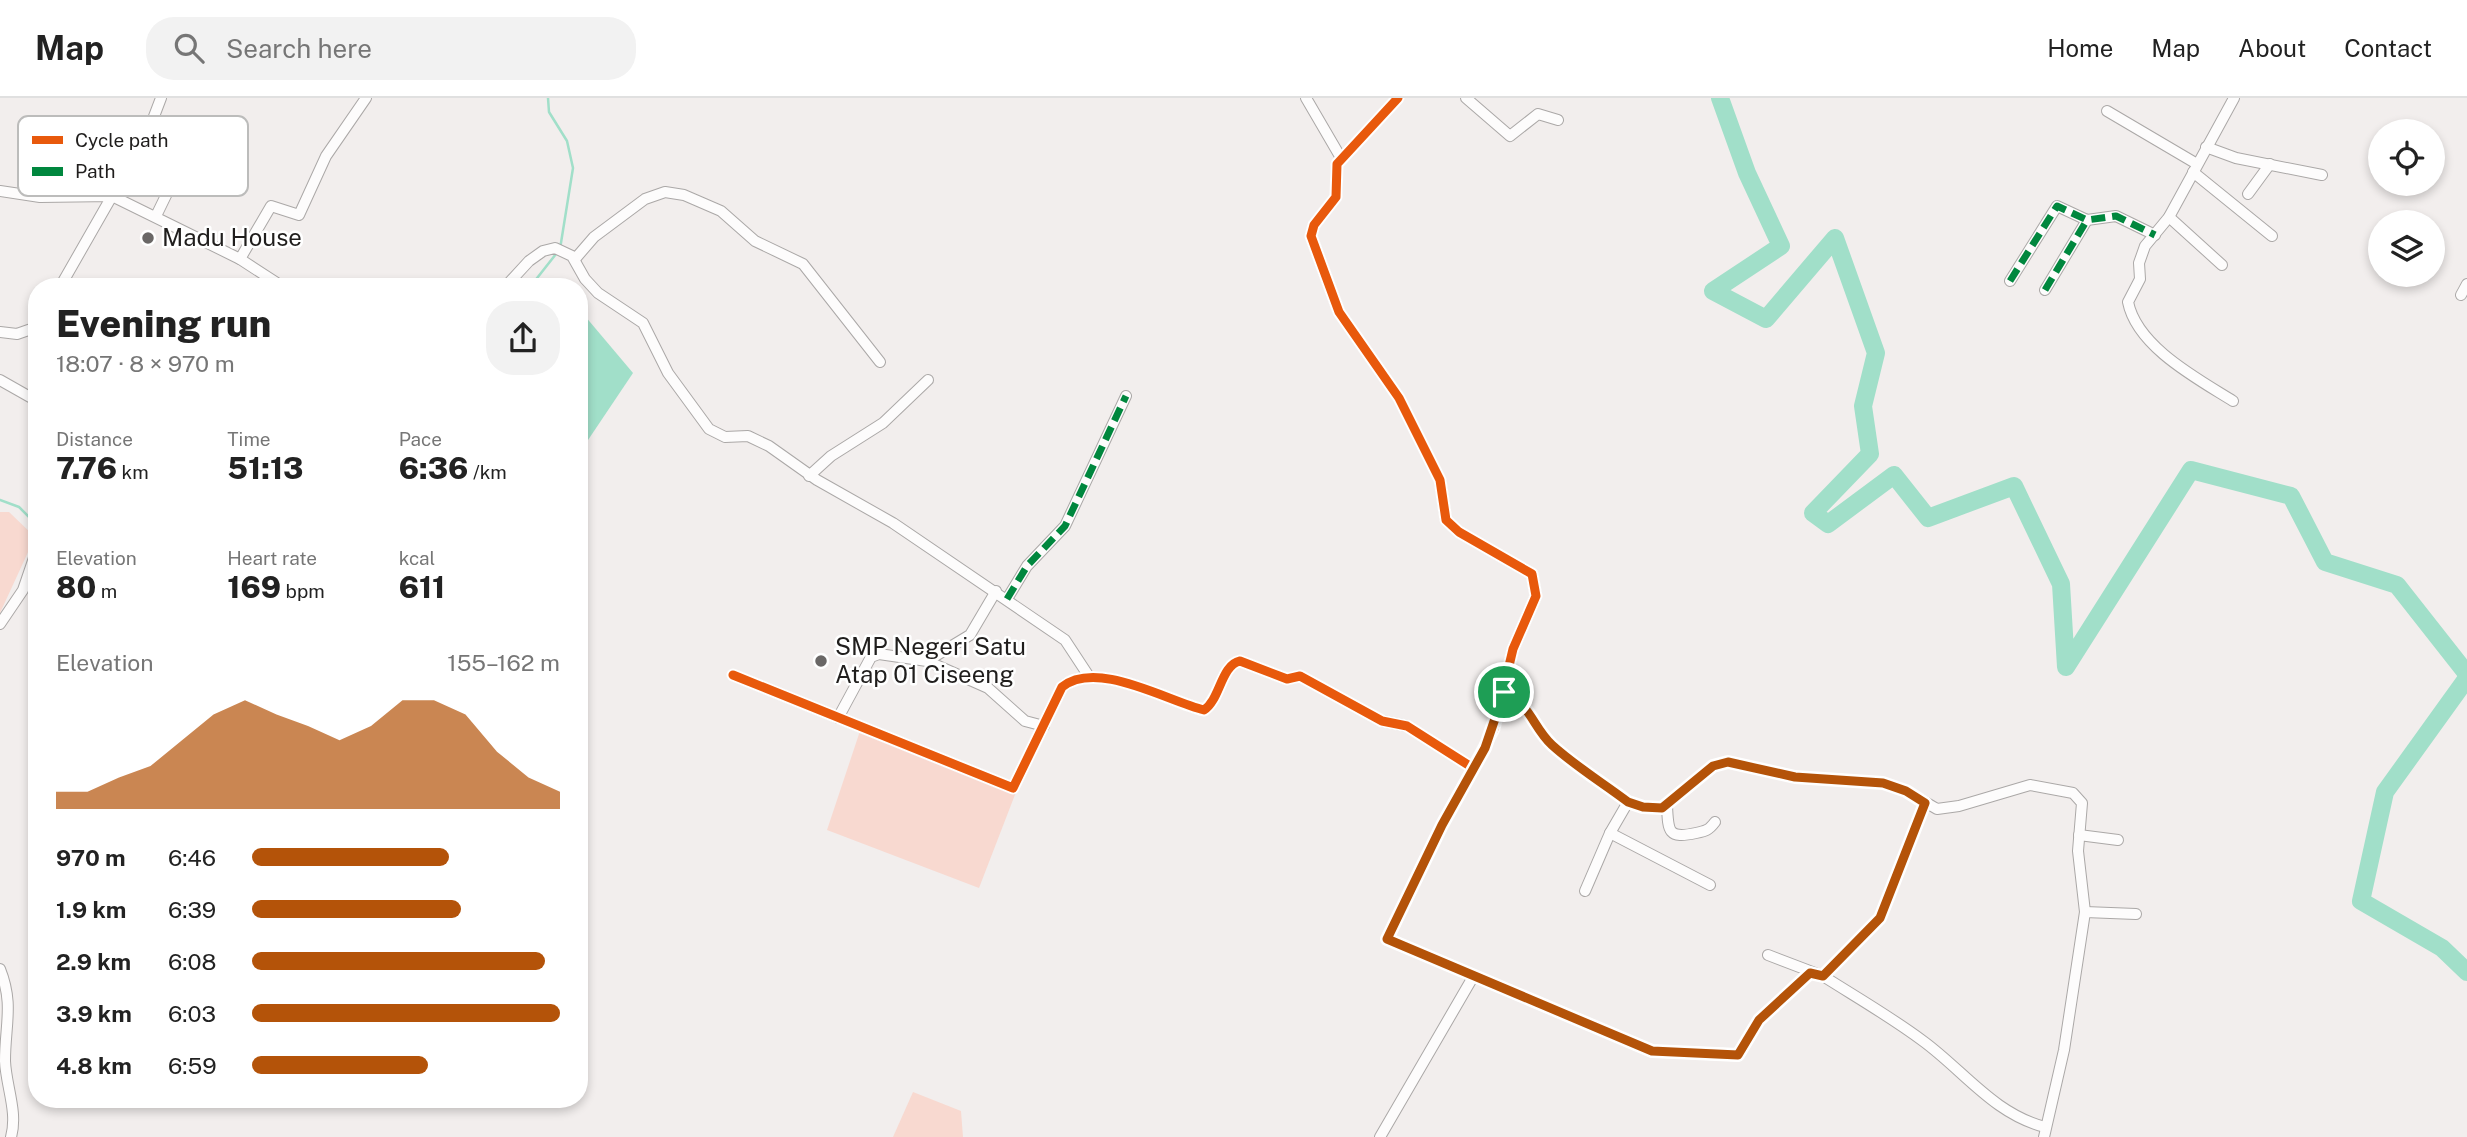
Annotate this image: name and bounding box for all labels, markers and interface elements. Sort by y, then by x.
search box [146,17,636,80]
text: Map [35,29,104,67]
icon: search [170,29,208,67]
text: Search here [226,33,372,64]
text: Home [2047,34,2113,62]
text: Map [2151,34,2200,62]
text: About [2238,34,2306,62]
text: Contact [2344,34,2432,62]
legend [18,116,248,196]
map controls [2368,119,2445,287]
button: locate [2368,119,2445,196]
text: Cycle path [75,129,168,151]
text: Path [75,160,115,182]
button: layers [2368,210,2445,287]
place label: Madu House [162,223,302,251]
marker: Madu House [140,230,156,246]
text: Evening run [56,301,271,346]
button: share [486,301,560,375]
text: 18:07 · 8 × 970 m [56,350,235,377]
text: Distance [56,428,133,450]
text: Time [227,428,271,450]
text: Pace [399,428,442,450]
text: 7.76 [56,450,117,486]
text: 51:13 [227,450,303,486]
text: 6:36 [399,450,468,486]
text: km [117,461,149,483]
text: /km [468,461,507,483]
text: Elevation [56,547,137,569]
text: Heart rate [227,547,317,569]
text: kcal [399,547,435,569]
text: 80 [56,569,96,605]
text: 169 [227,569,281,605]
text: 611 [399,569,445,605]
text: m [96,580,117,602]
text: bpm [281,580,325,602]
place label: SMP Negeri Satu Atap 01 Ciseeng [835,632,1026,688]
text: Elevation [56,649,154,676]
text: 155–162 m [447,649,560,676]
marker: SMP Negeri Satu Atap 01 Ciseeng [813,653,829,669]
pin [1474,662,1534,722]
icon: arrive [1485,673,1523,711]
text: 970 m [56,844,126,871]
text: 6:46 [168,844,216,871]
text: 1.9 km [56,896,126,923]
text: 6:39 [168,896,216,923]
text: 2.9 km [56,948,131,975]
text: 6:08 [168,948,216,975]
text: 3.9 km [56,1000,132,1027]
text: 6:03 [168,1000,216,1027]
text: 4.8 km [56,1052,132,1079]
text: 6:59 [168,1052,217,1079]

